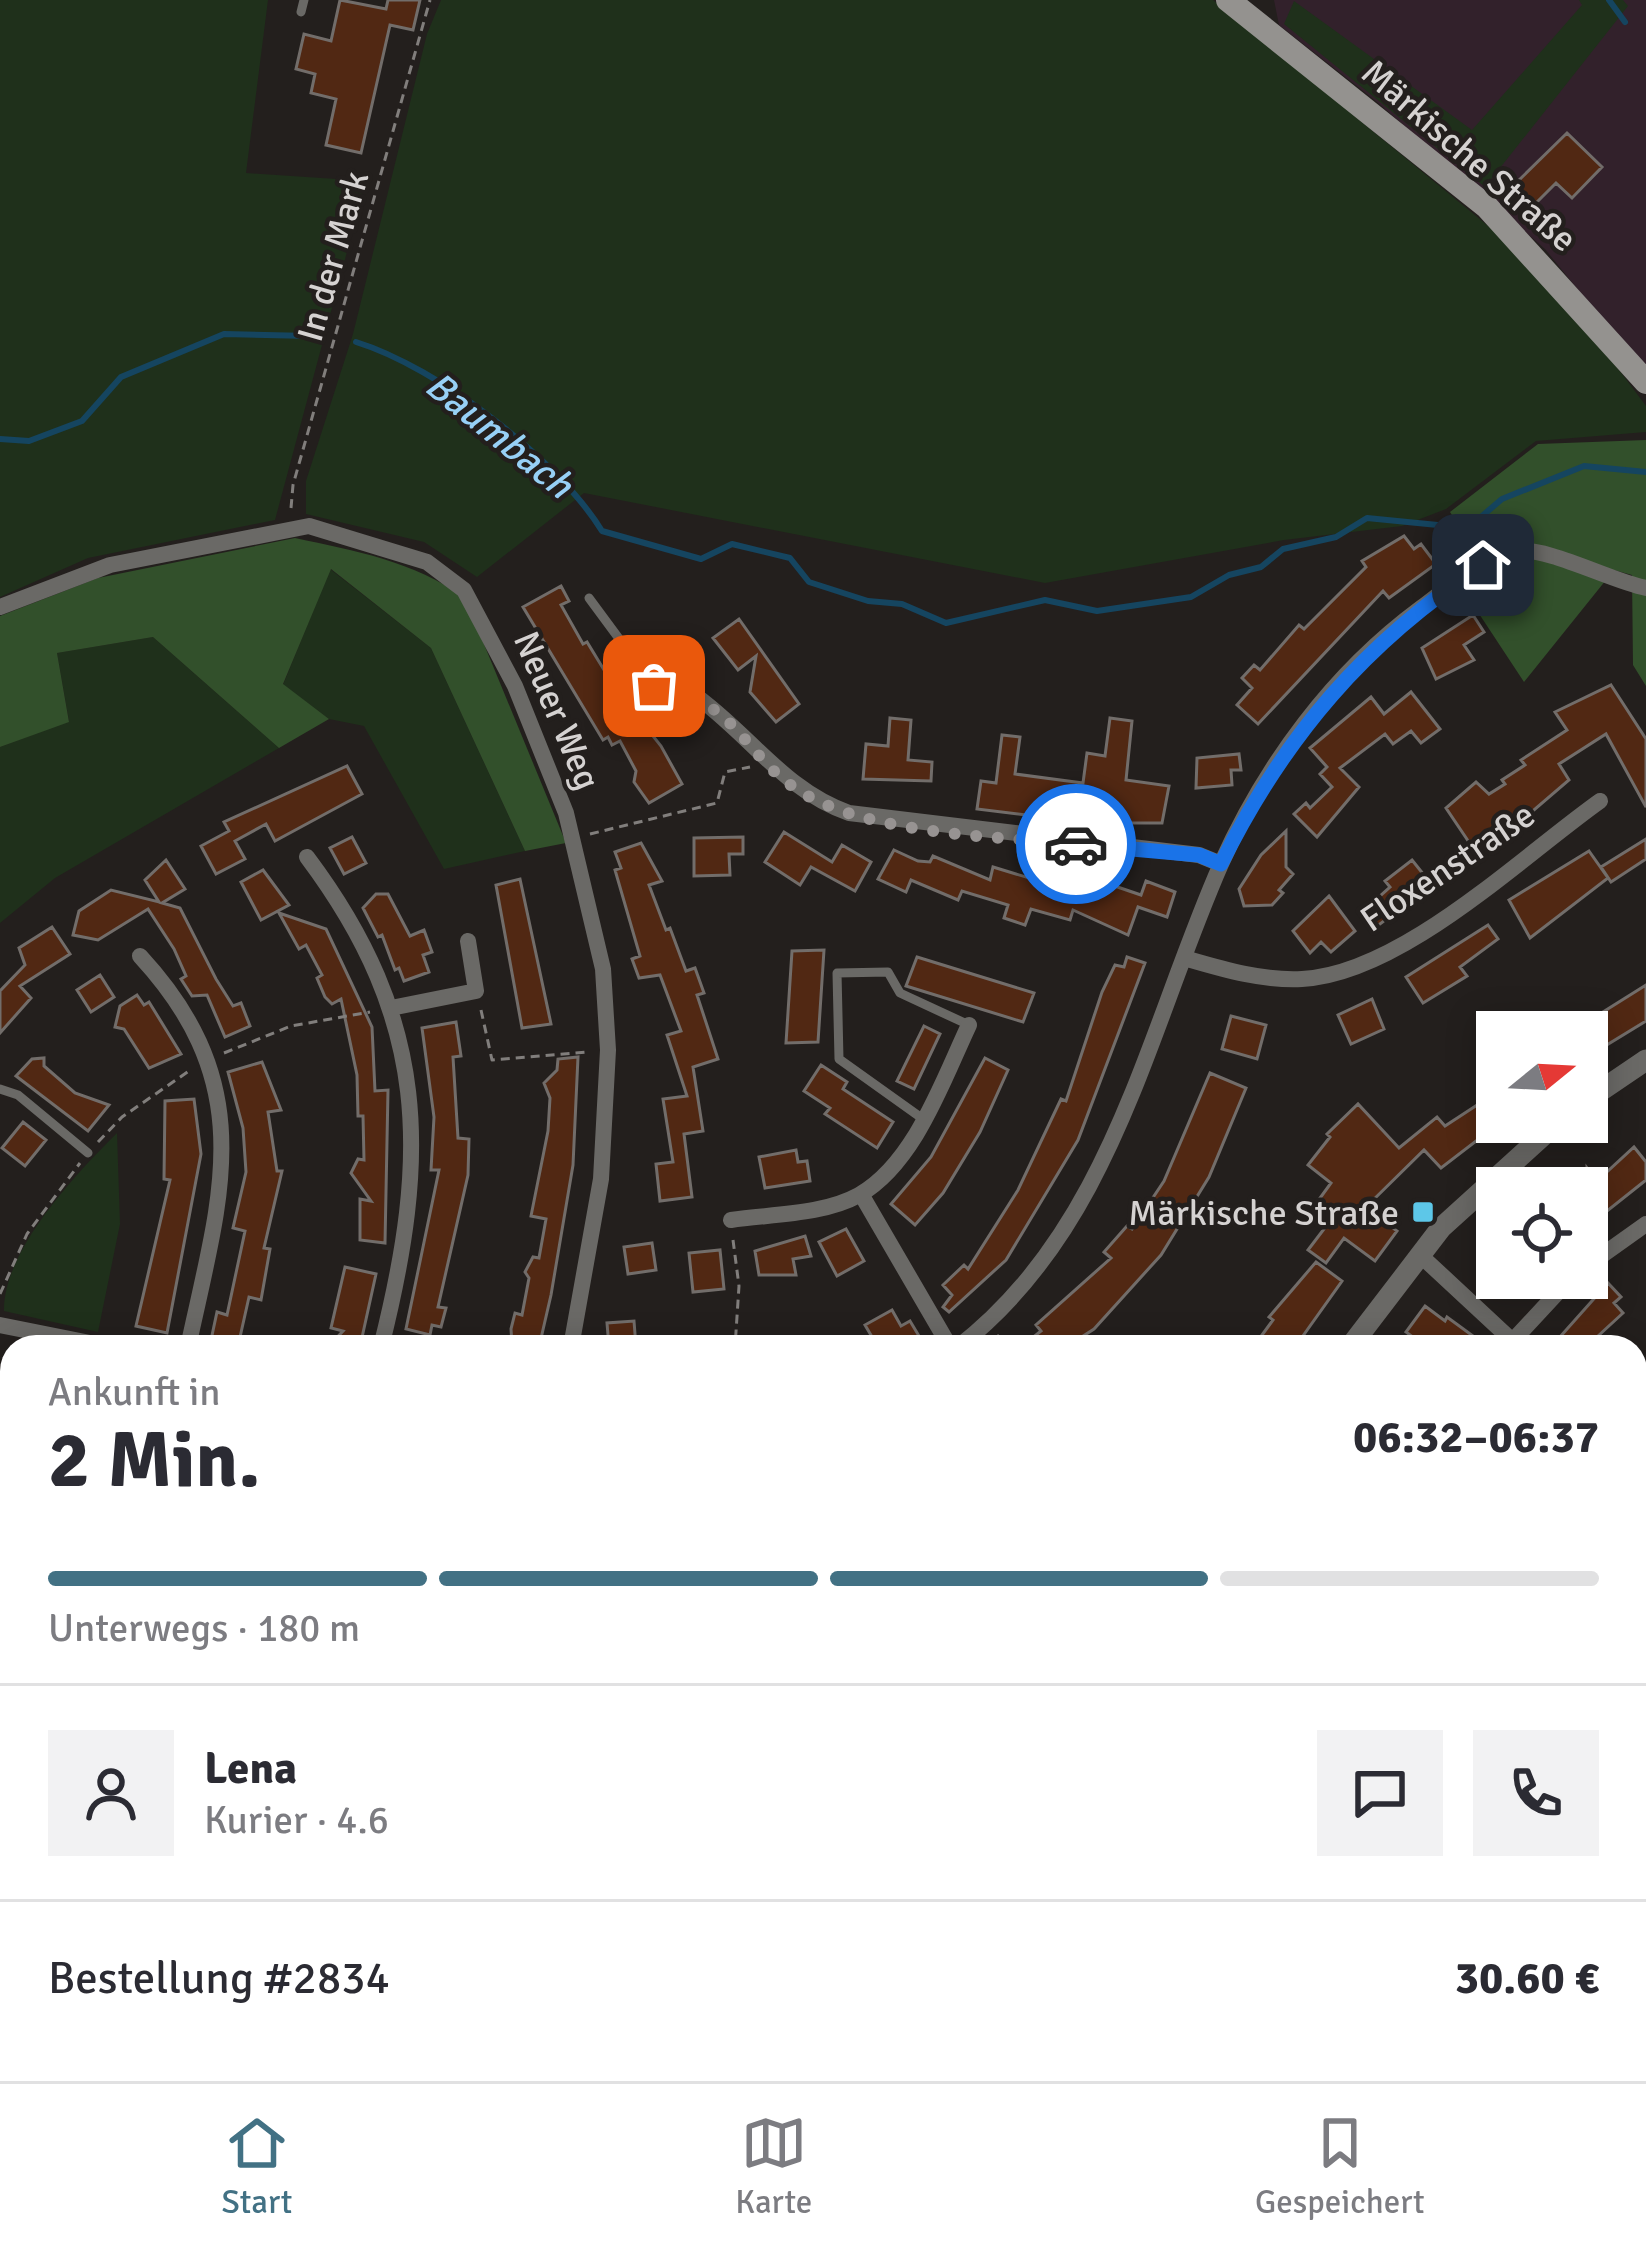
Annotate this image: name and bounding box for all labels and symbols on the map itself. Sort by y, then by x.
street label: Märkische Straße [1352,50,1586,262]
street label: In der Mark [288,166,379,347]
water label: Baumbach [416,361,584,510]
pin [1432,514,1534,616]
street label: Neuer Weg [503,625,610,796]
pin [603,635,705,737]
courier [1016,784,1136,904]
street label: Floxenstraße [1352,792,1544,942]
north arrow [1476,1011,1608,1143]
place label: Märkische Straße [1128,1191,1399,1236]
marker: Märkische Straße [1410,1199,1436,1225]

